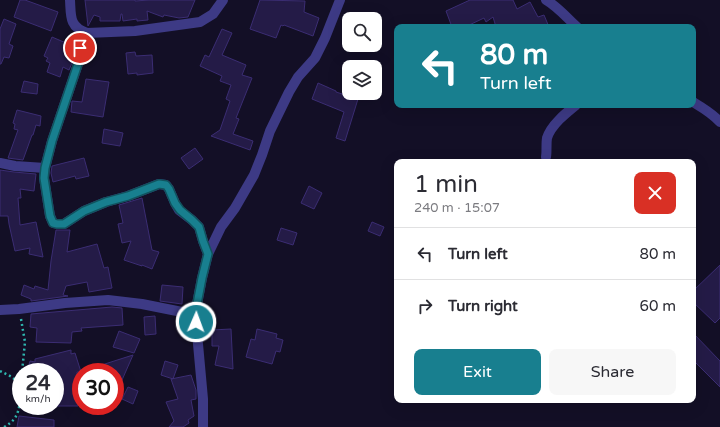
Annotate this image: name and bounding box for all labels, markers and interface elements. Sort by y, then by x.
map controls [342,12,382,100]
button: search [342,12,382,52]
pin [63,31,97,65]
icon: arrive [69,37,91,59]
text: 80 m [480,38,548,72]
icon: left [414,40,466,92]
button: layers [342,60,382,100]
text: Turn left [480,72,552,94]
text: 1 min [414,170,478,199]
button: close [634,172,676,214]
text: 240 m · 15:07 [414,200,500,216]
icon: left [414,243,436,265]
text: Turn left [448,245,508,263]
text: 80 m [639,245,676,263]
icon: right [414,295,436,317]
text: Turn right [448,297,518,315]
text: 60 m [639,297,676,315]
position arrow [175,301,217,343]
button: Exit [414,349,541,395]
button: Share [549,349,676,395]
speed limit sign: 30 [72,363,124,415]
text: 24 [25,372,51,396]
text: km/h [25,393,51,405]

